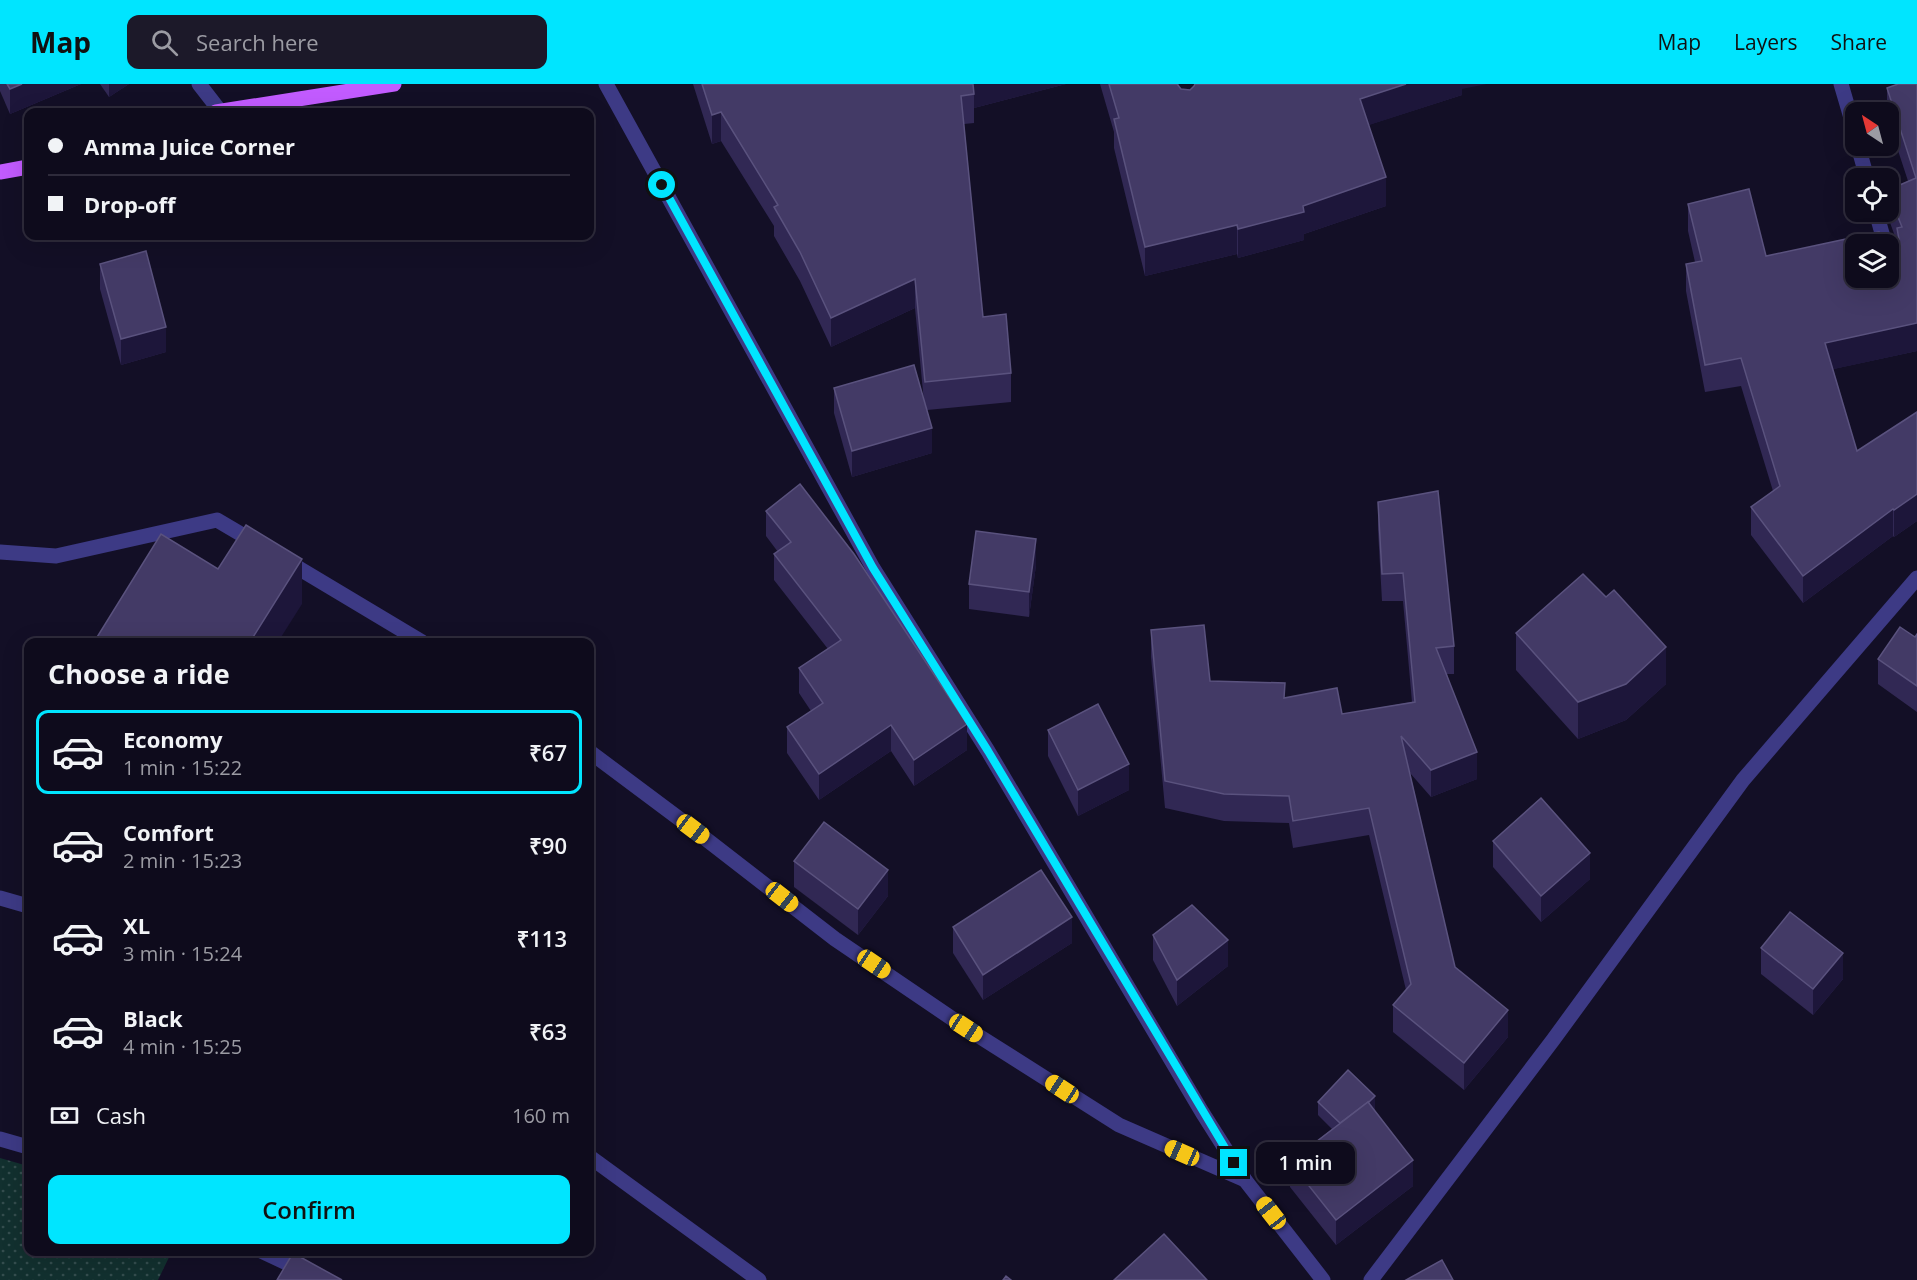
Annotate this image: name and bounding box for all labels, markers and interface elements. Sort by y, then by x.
search box [127,15,547,69]
text: Map [30,23,91,61]
icon: search [148,26,181,59]
text: Search here [196,27,319,57]
text: Map [1658,28,1701,56]
text: Layers [1734,28,1798,56]
text: Share [1831,28,1887,56]
north arrow [1845,102,1899,156]
map controls [1845,102,1899,288]
text: Amma Juice Corner [84,131,295,161]
button: locate [1845,168,1899,222]
route start [648,171,675,198]
text: Drop-off [84,189,176,219]
button: layers [1845,234,1899,288]
text: Choose a ride [48,655,230,692]
text: Economy [123,724,222,754]
icon: car [51,725,105,779]
text: ₹67 [529,737,567,767]
text: 1 min · 15:22 [123,754,242,781]
car [673,811,713,847]
text: Comfort [123,817,214,847]
icon: car [51,818,105,872]
text: ₹90 [529,830,567,860]
text: 2 min · 15:23 [123,847,242,874]
car [762,879,802,915]
text: XL [123,910,150,940]
icon: car [51,911,105,965]
text: ₹113 [517,923,567,953]
text: 3 min · 15:24 [123,940,242,967]
car [854,946,894,982]
text: Black [123,1003,183,1033]
icon: car [51,1004,105,1058]
car [946,1011,986,1045]
text: ₹63 [529,1016,567,1046]
text: 4 min · 15:25 [123,1033,242,1060]
car [1042,1072,1082,1106]
icon: cash [48,1099,81,1132]
text: Cash [96,1100,146,1130]
text: 160 m [512,1102,570,1129]
car [1162,1137,1202,1169]
callout: 1 min [1255,1142,1354,1184]
route end [1220,1149,1247,1176]
text: 1 min [1279,1149,1333,1176]
button: Confirm [48,1175,570,1244]
car [1253,1193,1289,1233]

